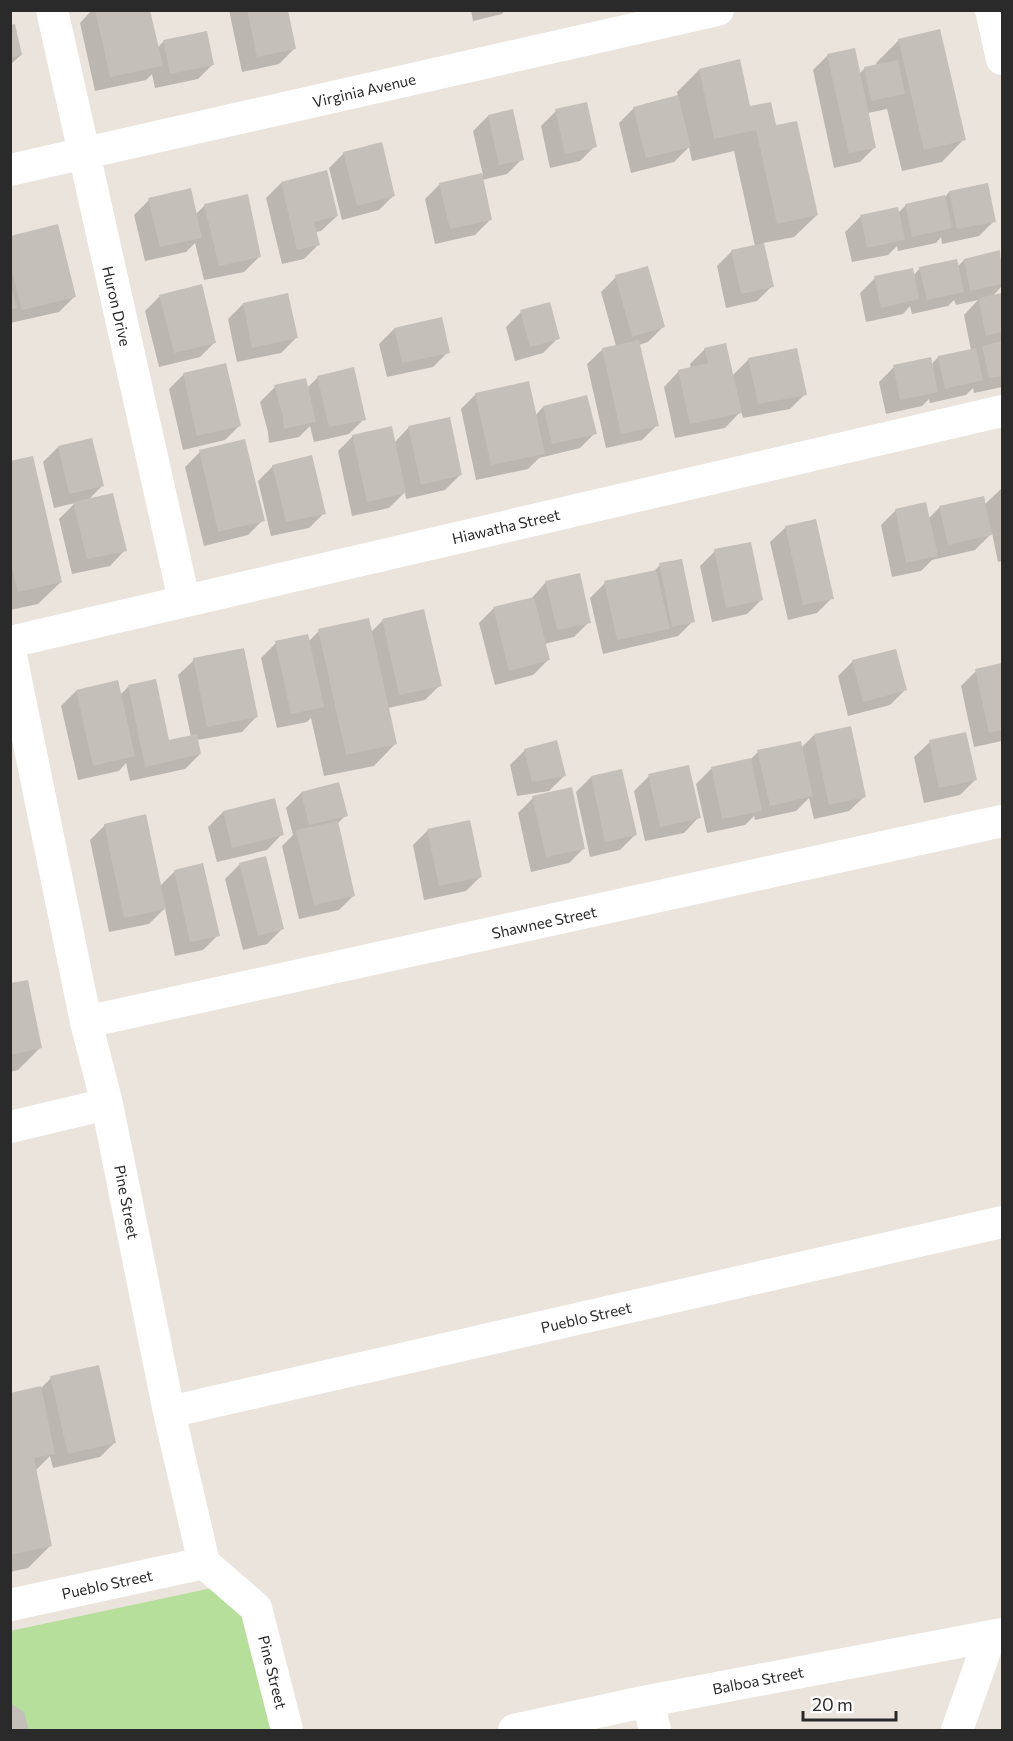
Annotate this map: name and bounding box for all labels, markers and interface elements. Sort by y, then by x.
street label: Virginia Avenue [311,69,417,111]
street label: Huron Drive [99,264,135,348]
street label: Hiawatha Street [450,505,562,547]
street label: Shawnee Street [490,902,598,942]
street label: Pine Street [111,1163,143,1241]
street label: Pueblo Street [539,1298,633,1336]
street label: Pueblo Street [60,1566,154,1602]
street label: Pine Street [255,1633,291,1711]
street label: Balboa Street [711,1662,805,1698]
scale bar [803,1684,896,1722]
text: 20 m [812,1693,853,1715]

